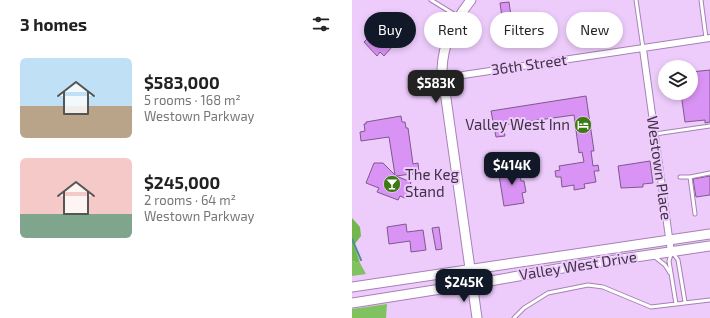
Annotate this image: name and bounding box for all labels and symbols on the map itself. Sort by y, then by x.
street label: 36th Street [490,50,568,78]
pin: $583K [408,70,464,104]
place label: Valley West Inn [465,115,570,133]
hotel icon: Valley West Inn [573,115,593,135]
street label: Westown Place [644,115,676,221]
pin: $414K [484,152,540,186]
place label: The Keg Stand [405,165,460,200]
bar icon: The Keg Stand [382,174,402,194]
street label: Valley West Drive [518,247,638,283]
pin: $245K [436,269,492,303]

